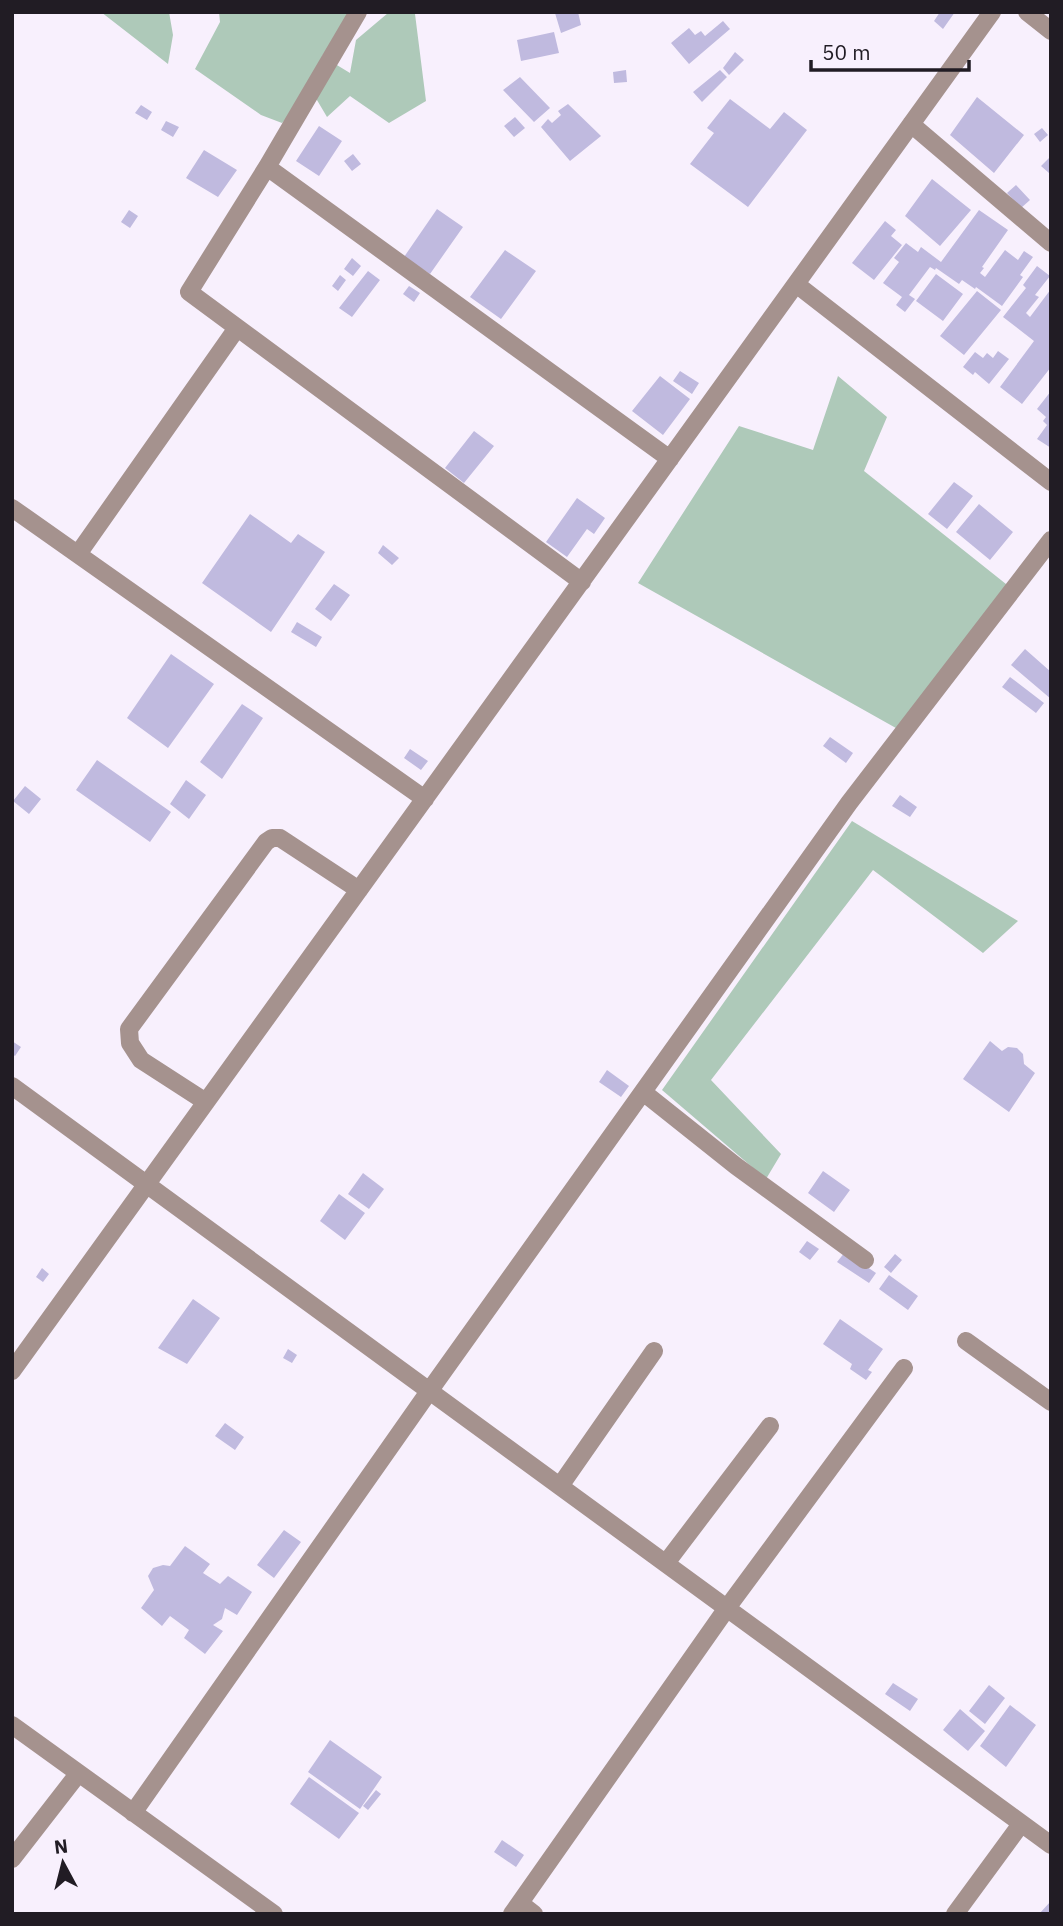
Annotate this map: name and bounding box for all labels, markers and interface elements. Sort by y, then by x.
scale bar [811,28,968,72]
text: 50 m [822,38,871,66]
north arrow [28,1828,98,1898]
text: N [53,1833,69,1859]

